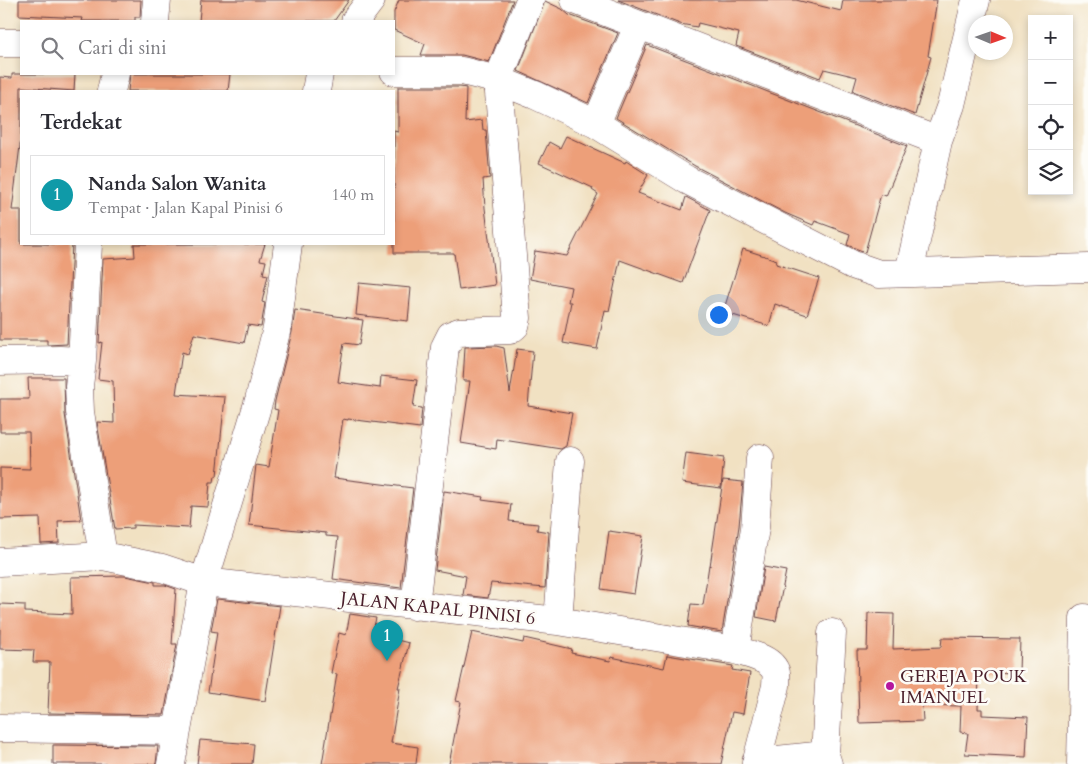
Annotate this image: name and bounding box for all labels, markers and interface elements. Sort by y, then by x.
north arrow [968,15,1013,60]
map controls [1028,15,1073,195]
button: + [1028,15,1073,60]
search box [20,20,395,75]
icon: search [38,34,66,62]
text: Cari di sini [78,35,167,61]
button: − [1028,60,1073,105]
button: locate [1028,105,1073,150]
text: Terdekat [40,108,122,137]
button: layers [1028,150,1073,195]
text: Nanda Salon Wanita [88,171,266,197]
text: 1 [53,184,61,206]
text: 140 m [332,184,374,206]
text: Tempat · Jalan Kapal Pinisi 6 [88,197,283,219]
your location [706,302,732,328]
street label: JALAN KAPAL PINISI 6 [336,586,537,631]
pin: 1 [371,620,403,661]
place label: GEREJA POUK IMANUEL [900,664,1028,710]
marker: GEREJA POUK IMANUEL [884,680,896,692]

